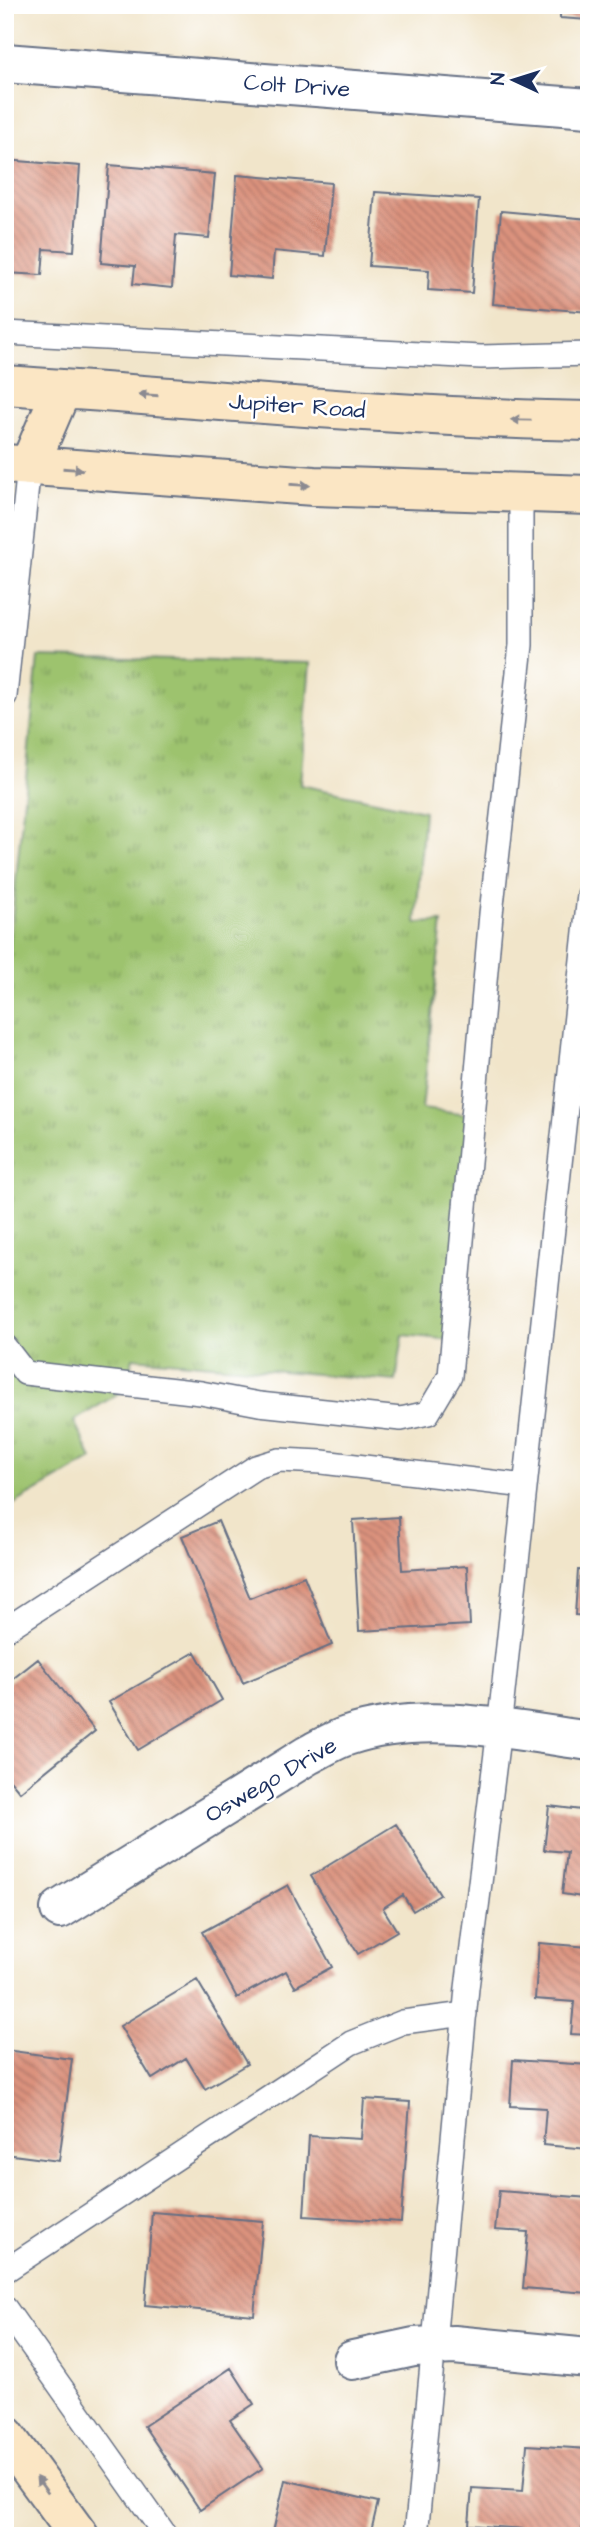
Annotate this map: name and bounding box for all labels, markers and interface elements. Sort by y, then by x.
north arrow [478,46,548,116]
street label: Colt Drive [243,66,351,106]
text: N [485,72,512,86]
street label: Jupiter Road [228,385,366,427]
one-way arrow [137,389,159,400]
one-way arrow [509,414,531,425]
one-way arrow [63,464,85,475]
one-way arrow [289,480,311,491]
street label: Oswego Drive [199,1729,343,1832]
one-way arrow [35,2476,49,2495]

